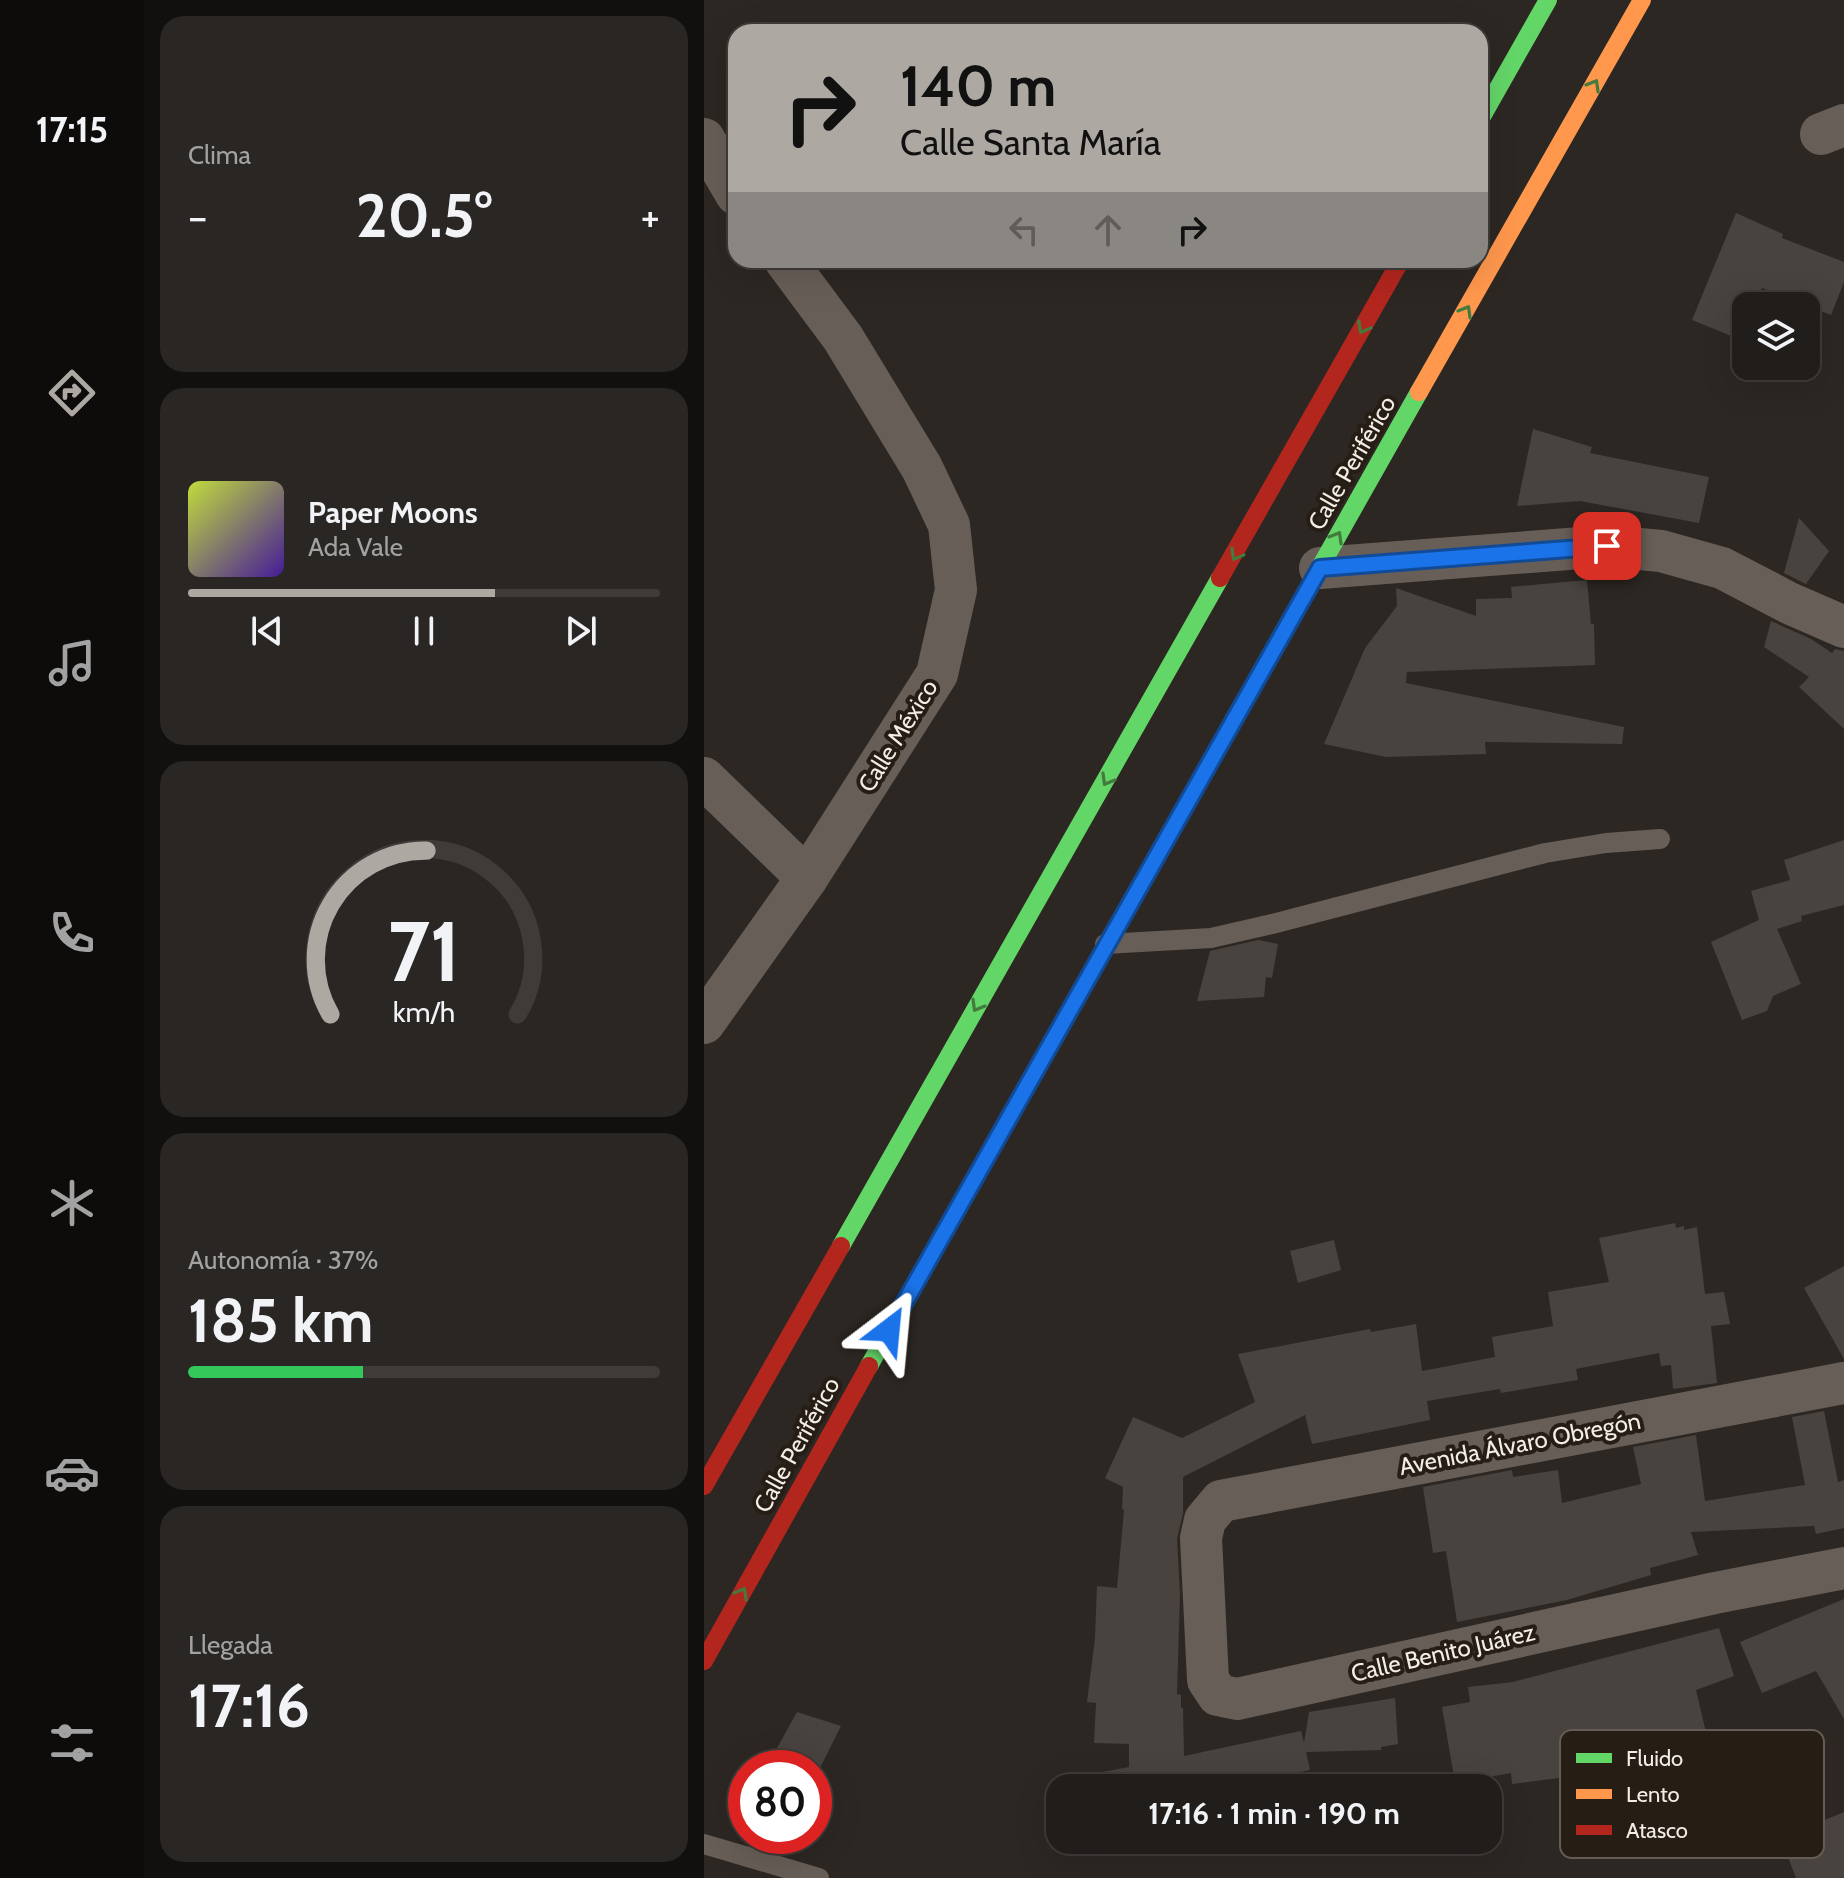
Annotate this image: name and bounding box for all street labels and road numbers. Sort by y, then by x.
street label: Calle Periférico [1301,390,1402,535]
street label: Calle México [852,674,944,797]
street label: Calle Periférico [747,1372,846,1517]
street label: Avenida Álvaro Obregón [1397,1406,1643,1481]
street label: Calle Benito Juárez [1348,1617,1538,1688]

